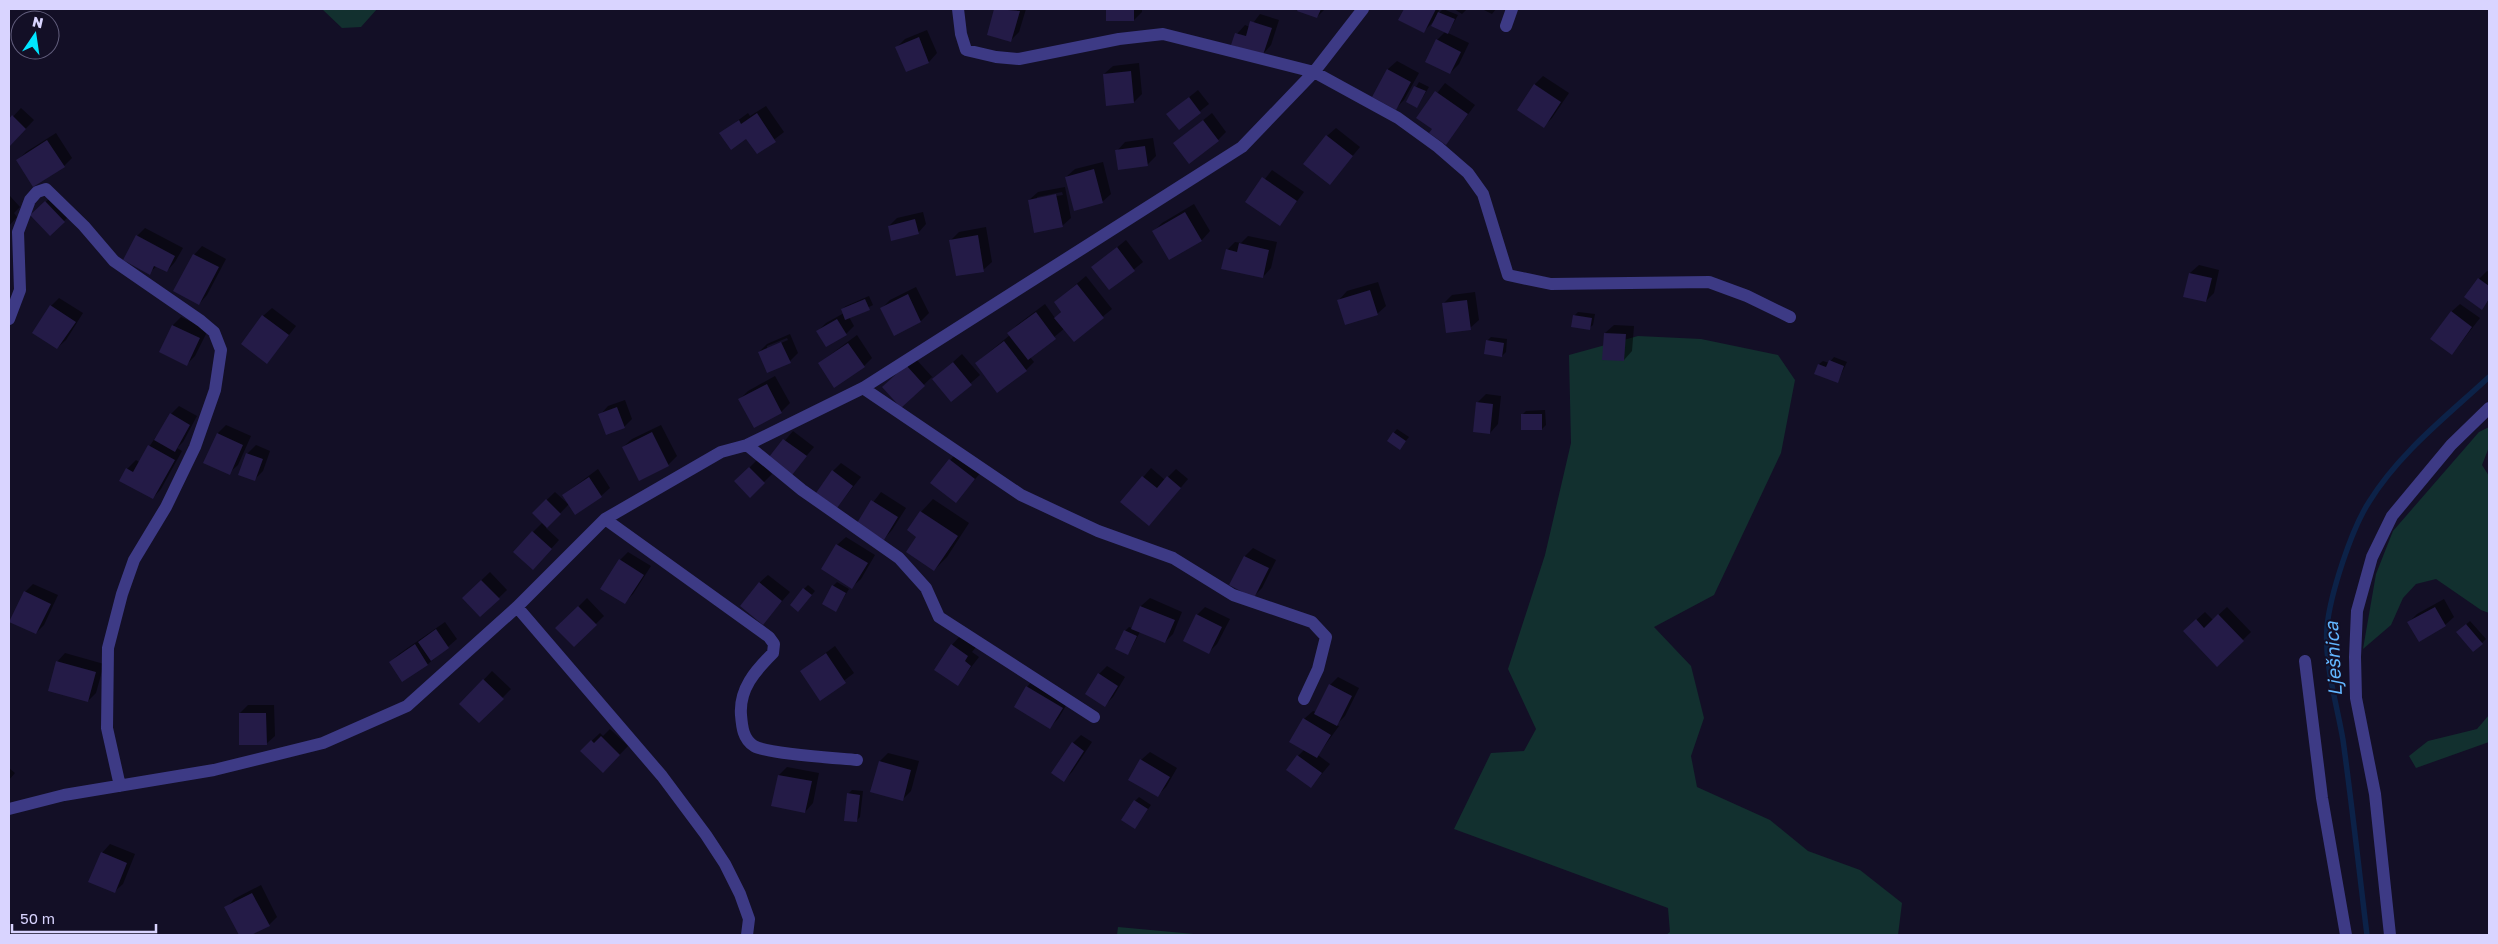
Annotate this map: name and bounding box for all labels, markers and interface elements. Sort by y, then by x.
north arrow [10,10,60,60]
text: N [31,12,45,31]
water label: Lješnica [2319,620,2346,697]
scale bar [12,902,156,934]
text: 50 m [20,909,55,927]

